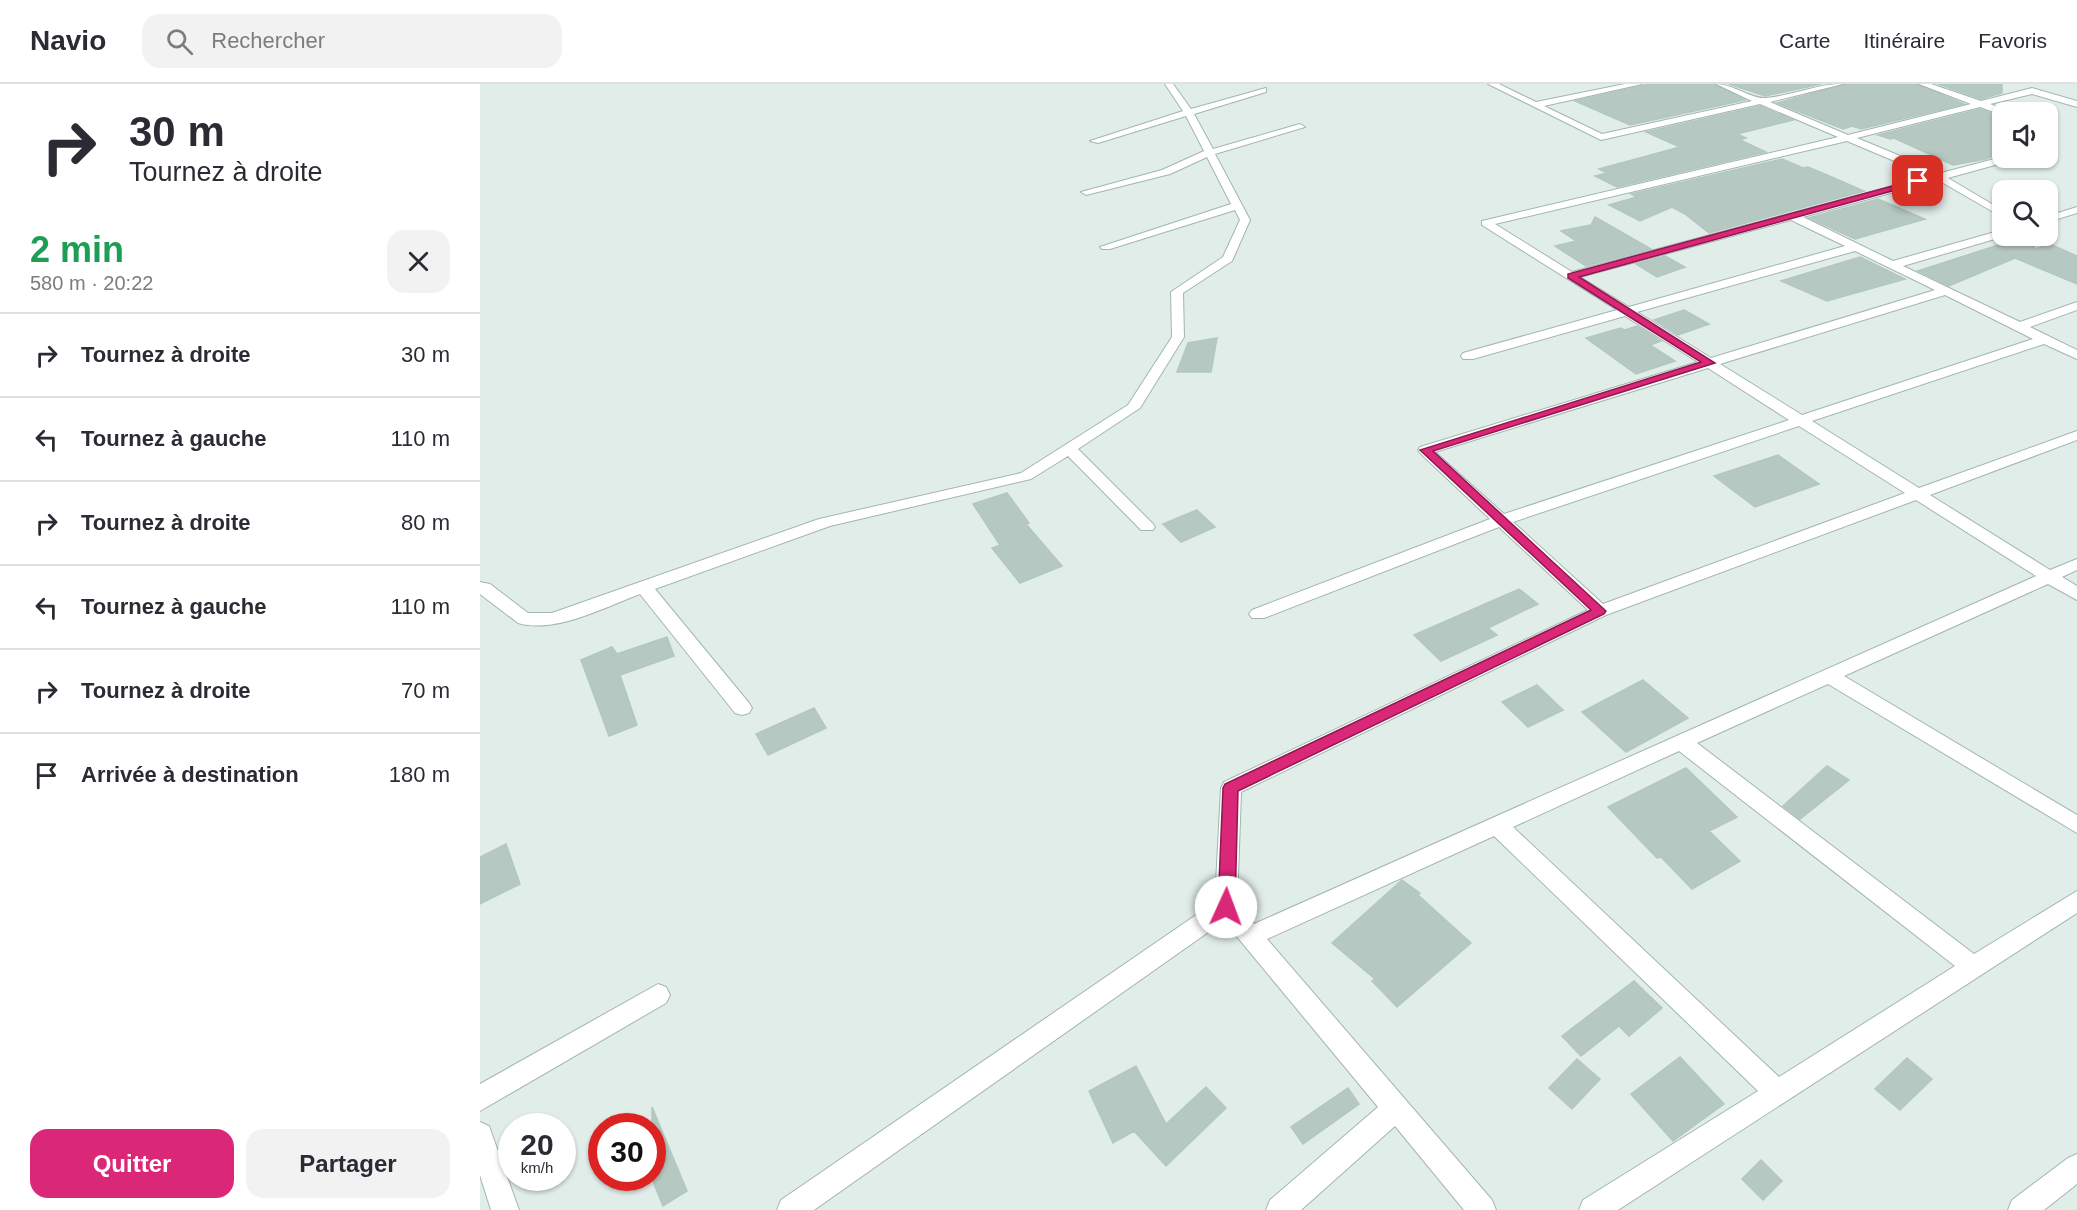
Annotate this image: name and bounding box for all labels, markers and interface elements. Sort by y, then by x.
search box [142,14,562,68]
text: Navio [30,25,106,56]
icon: search [163,25,196,58]
text: Rechercher [211,28,325,53]
text: Carte [1779,29,1830,52]
text: Itinéraire [1863,29,1945,52]
text: Favoris [1978,29,2047,52]
map controls [1992,102,2058,246]
button: sound [1992,102,2058,168]
icon: right [30,108,108,186]
text: 30 m [129,108,225,155]
pin [1892,155,1943,206]
text: Tournez à droite [129,157,323,187]
icon: arrive [1901,164,1934,197]
button: search [1992,180,2058,246]
text: 2 min [30,229,124,270]
button: close [387,230,450,293]
text: 580 m · 20:22 [30,272,153,294]
icon: right [30,339,63,372]
text: Tournez à droite [81,342,251,367]
text: 30 m [401,342,450,367]
icon: left [30,423,63,456]
text: Tournez à gauche [81,426,266,451]
text: 110 m [390,426,450,451]
icon: right [30,507,63,540]
text: Tournez à droite [81,510,251,535]
text: 80 m [401,510,450,535]
icon: left [30,591,63,624]
text: Tournez à gauche [81,594,266,619]
text: 110 m [390,594,450,619]
icon: right [30,675,63,708]
text: Tournez à droite [81,678,251,703]
text: 70 m [401,678,450,703]
icon: arrive [30,759,63,792]
text: Arrivée à destination [81,762,299,787]
text: 180 m [389,762,450,787]
position arrow [1194,875,1258,939]
speed limit sign: 30 [588,1113,666,1191]
text: 20 [520,1128,554,1161]
button: Quitter [30,1129,234,1198]
button: Partager [246,1129,450,1198]
text: km/h [521,1159,553,1176]

